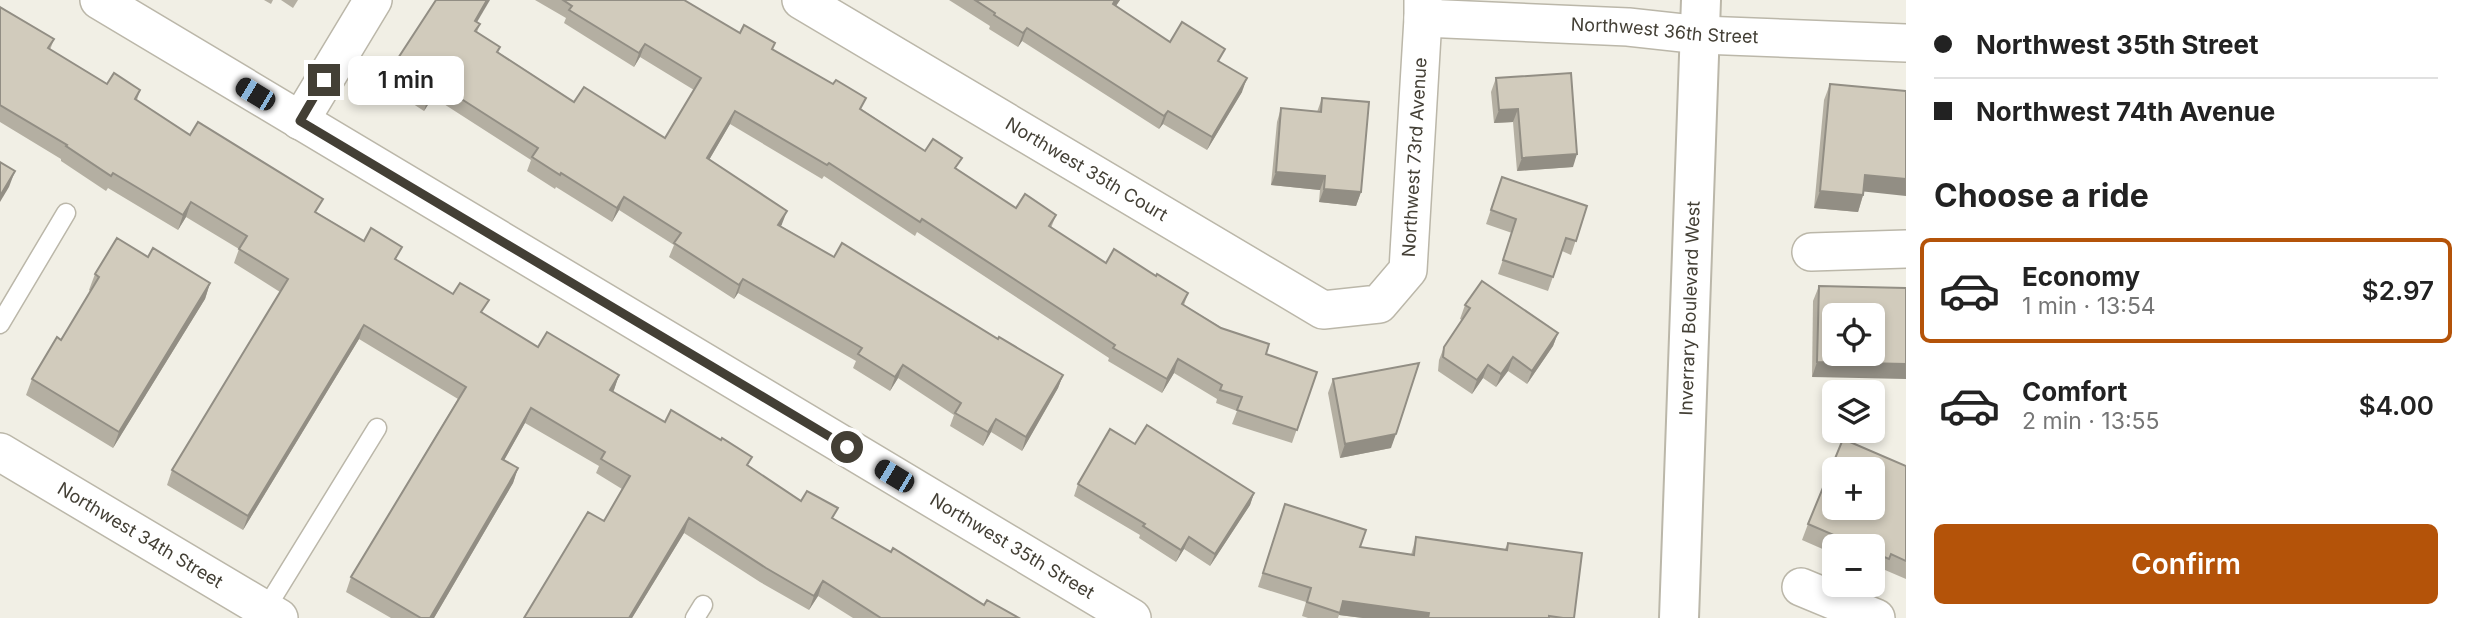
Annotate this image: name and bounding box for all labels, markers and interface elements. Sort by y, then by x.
street label: Northwest 36th Street [1570,14,1759,47]
text: Northwest 35th Street [1976,29,2258,60]
callout: 1 min [348,56,464,104]
street label: Northwest 73rd Avenue [1398,57,1431,258]
route end [308,64,340,96]
text: 1 min [378,66,434,94]
car [232,74,279,114]
text: Northwest 74th Avenue [1976,96,2275,127]
street label: Northwest 35th Court [1002,113,1172,225]
text: Choose a ride [1934,176,2149,215]
street label: Inverrary Boulevard West [1675,200,1704,416]
icon: car [1938,259,2001,322]
text: Economy [2022,261,2140,292]
text: $2.97 [2362,275,2434,306]
text: 1 min · 13:54 [2022,292,2156,320]
map controls [1822,303,1885,597]
button: locate [1822,303,1885,366]
icon: car [1938,374,2001,437]
text: Comfort [2022,376,2127,407]
button: layers [1822,380,1885,443]
text: $4.00 [2359,390,2434,421]
text: 2 min · 13:55 [2022,407,2160,435]
route start [831,431,863,463]
car [871,456,918,496]
button: + [1822,457,1885,520]
street label: Northwest 34th Street [54,478,227,592]
street label: Northwest 35th Street [926,489,1098,603]
button: Confirm [1934,524,2438,604]
button: − [1822,534,1885,597]

